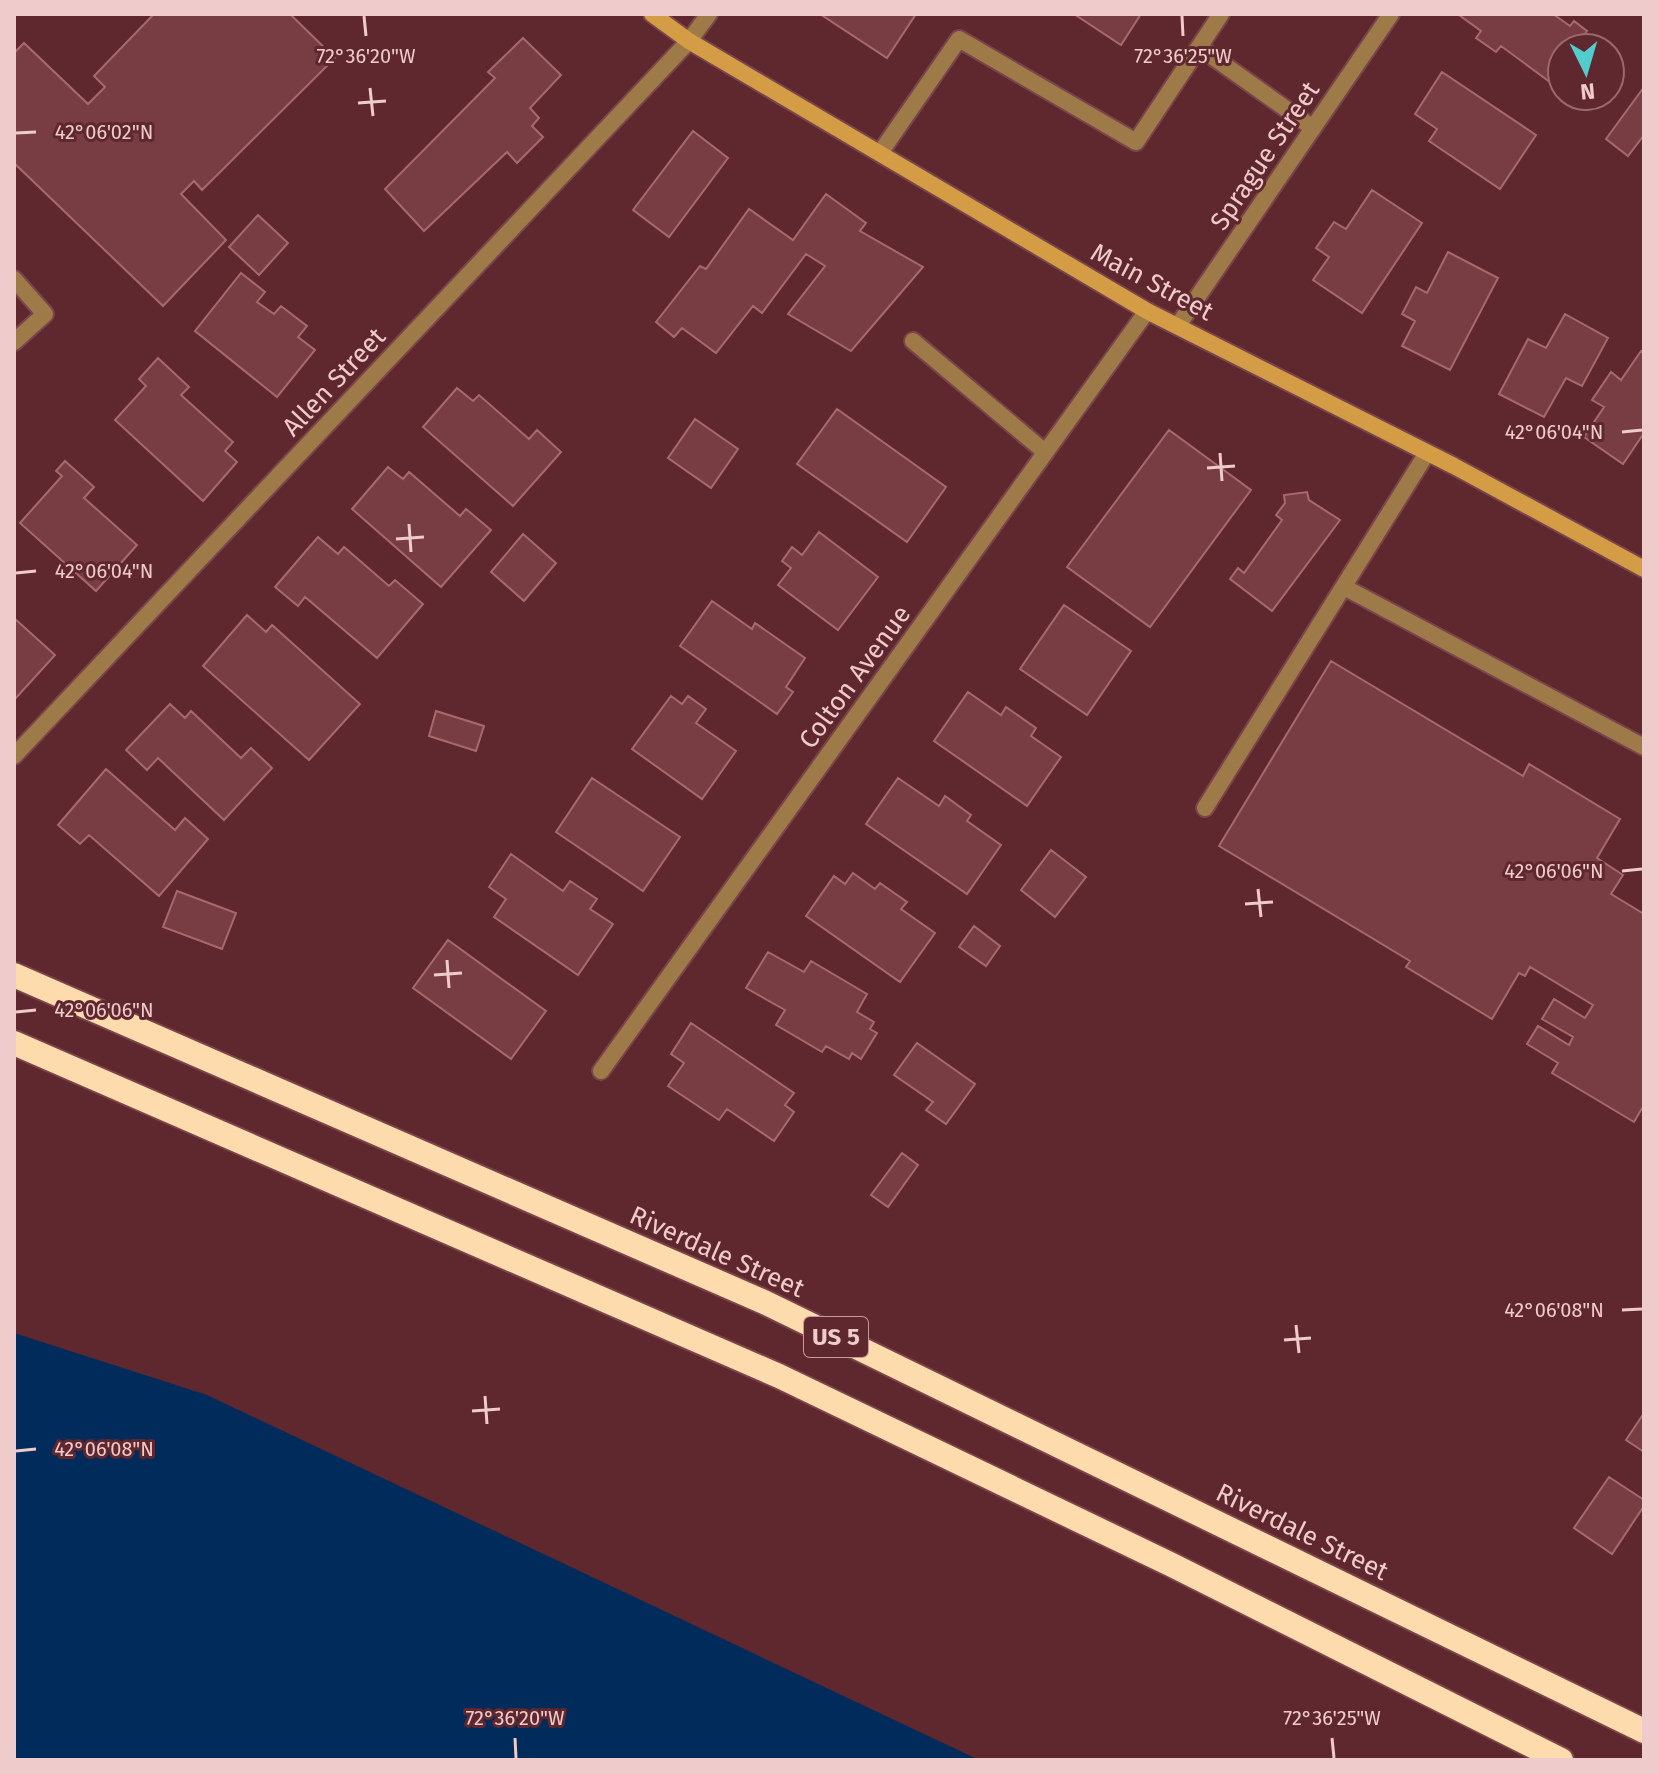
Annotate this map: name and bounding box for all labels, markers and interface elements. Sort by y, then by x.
north arrow [1546,32,1626,112]
text: 72°36'20"W [317,44,416,68]
text: 72°36'25"W [1134,44,1232,68]
street label: Sprague Street [1204,75,1326,236]
text: N [1579,77,1596,106]
text: 42°06'02"N [55,120,153,144]
street label: Main Street [1085,237,1219,328]
street label: Allen Street [276,321,392,443]
text: 42°06'04"N [1505,420,1603,444]
text: 42°06'04"N [55,559,153,583]
street label: Colton Avenue [793,599,917,755]
text: 42°06'06"N [1504,859,1604,883]
text: 42°06'06"N [54,998,154,1022]
street label: Riverdale Street [625,1200,810,1305]
text: 42°06'08"N [1504,1298,1604,1322]
road number: US 5 [804,1317,868,1357]
text: 42°06'08"N [54,1437,154,1461]
street label: Riverdale Street [1211,1477,1394,1587]
text: 72°36'20"W [466,1706,565,1730]
text: 72°36'25"W [1283,1706,1381,1730]

